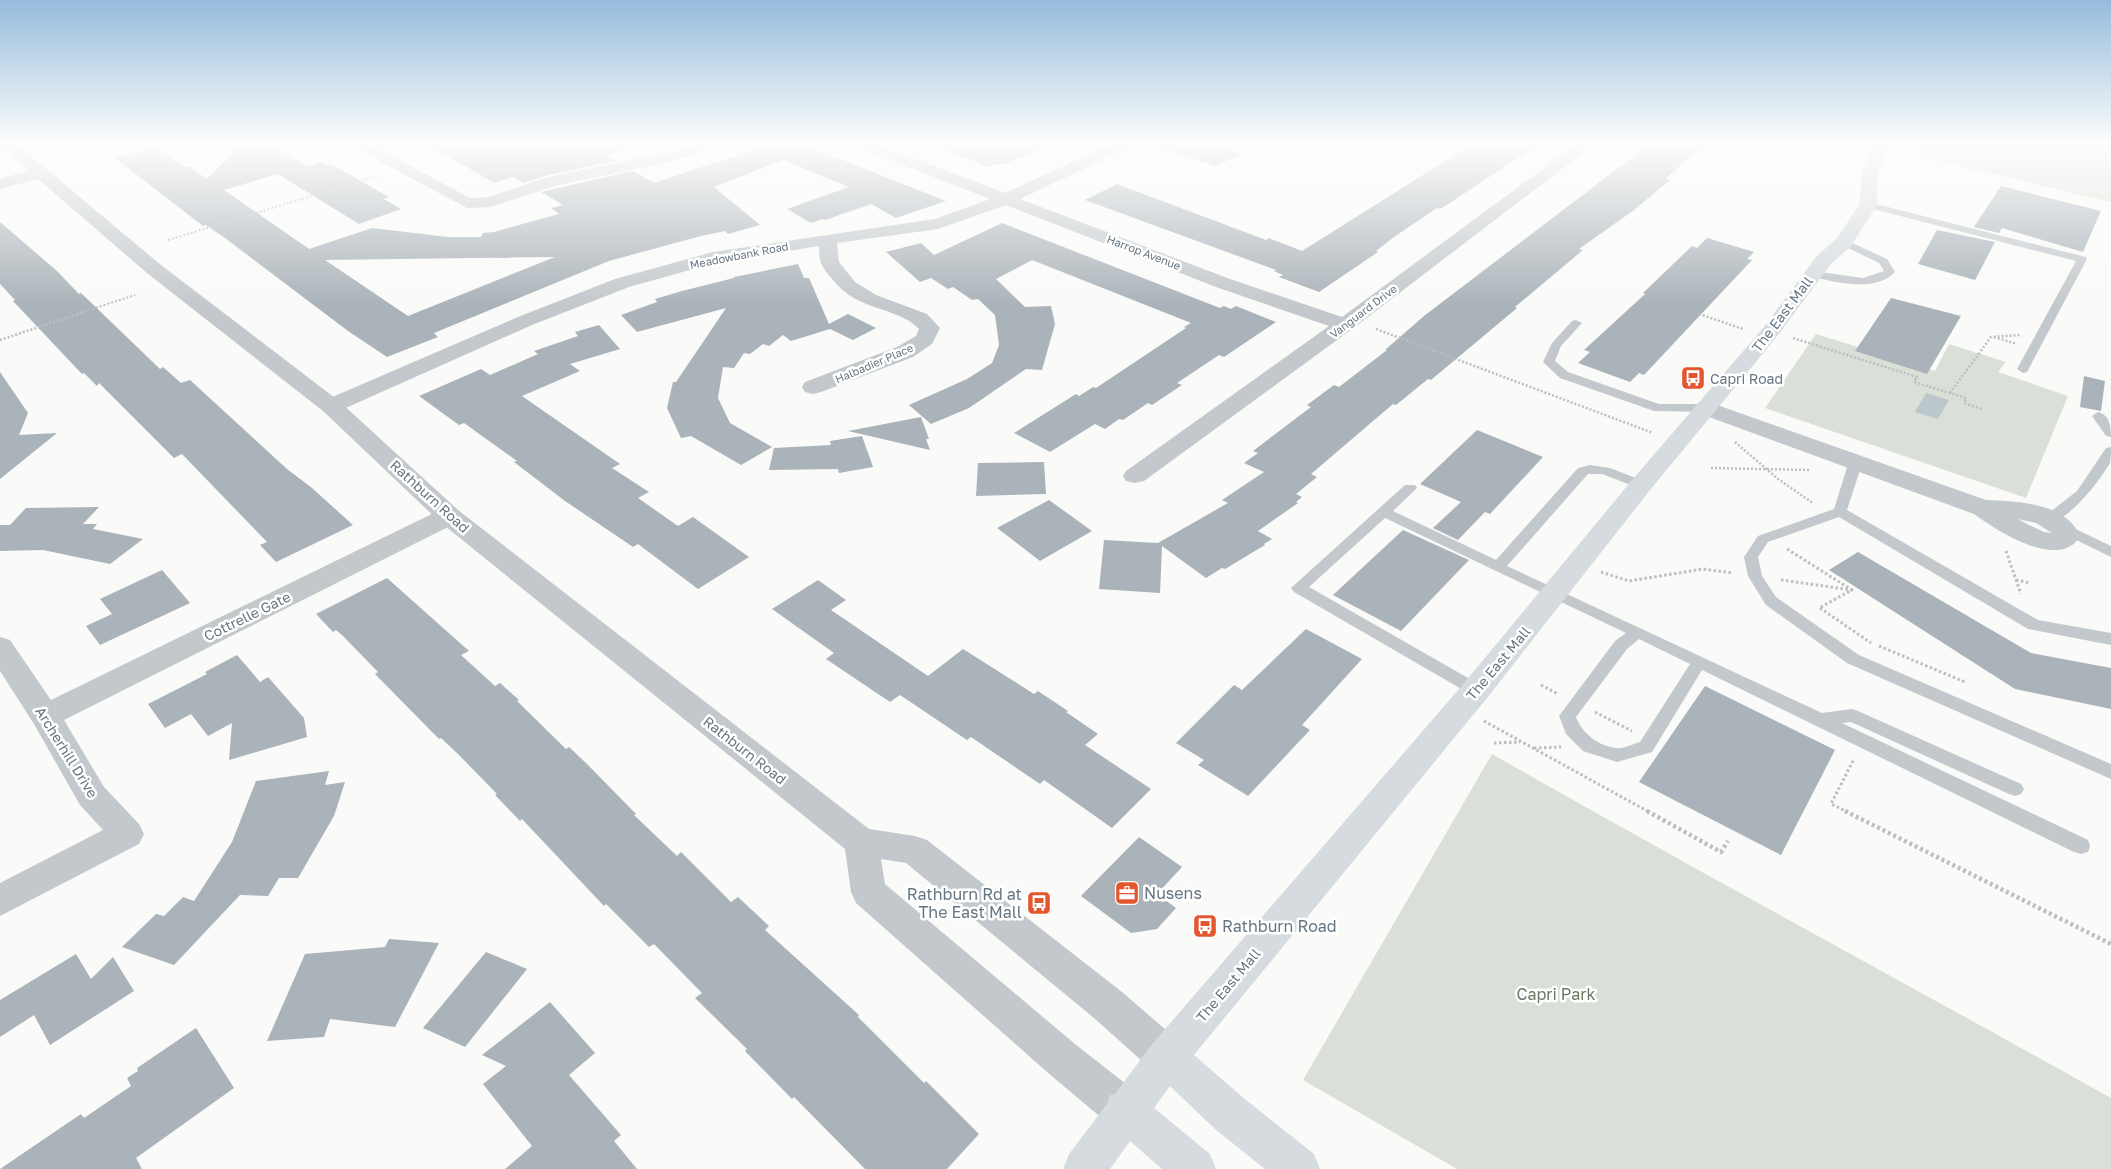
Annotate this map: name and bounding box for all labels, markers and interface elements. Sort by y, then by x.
street label: Harrop Avenue [1105,232,1183,272]
street label: Meadowbank Road [689,239,789,271]
street label: The East Mall [1748,273,1816,355]
street label: Vanguard Drive [1327,282,1399,340]
street label: Halbadier Place [833,341,915,385]
bus stop icon: Capri Road [1680,365,1706,391]
place label: Capri Road [1710,370,1783,387]
street label: Rathburn Road [387,456,473,536]
street label: Cottrelle Gate [201,588,293,644]
street label: The East Mall [1462,623,1534,703]
street label: Archerhill Drive [32,703,102,801]
street label: Rathburn Road [700,712,790,788]
office icon: Nusens [1114,880,1140,906]
place label: Nusens [1144,883,1202,903]
place label: Rathburn Rd at The East Mall [907,884,1022,922]
bus stop icon: Rathburn Rd at The East Mall [1026,890,1052,916]
bus stop icon: Rathburn Road [1192,913,1218,939]
place label: Rathburn Road [1222,916,1337,936]
street label: The East Mall [1192,945,1264,1025]
park label: Capri Park [1517,984,1595,1004]

